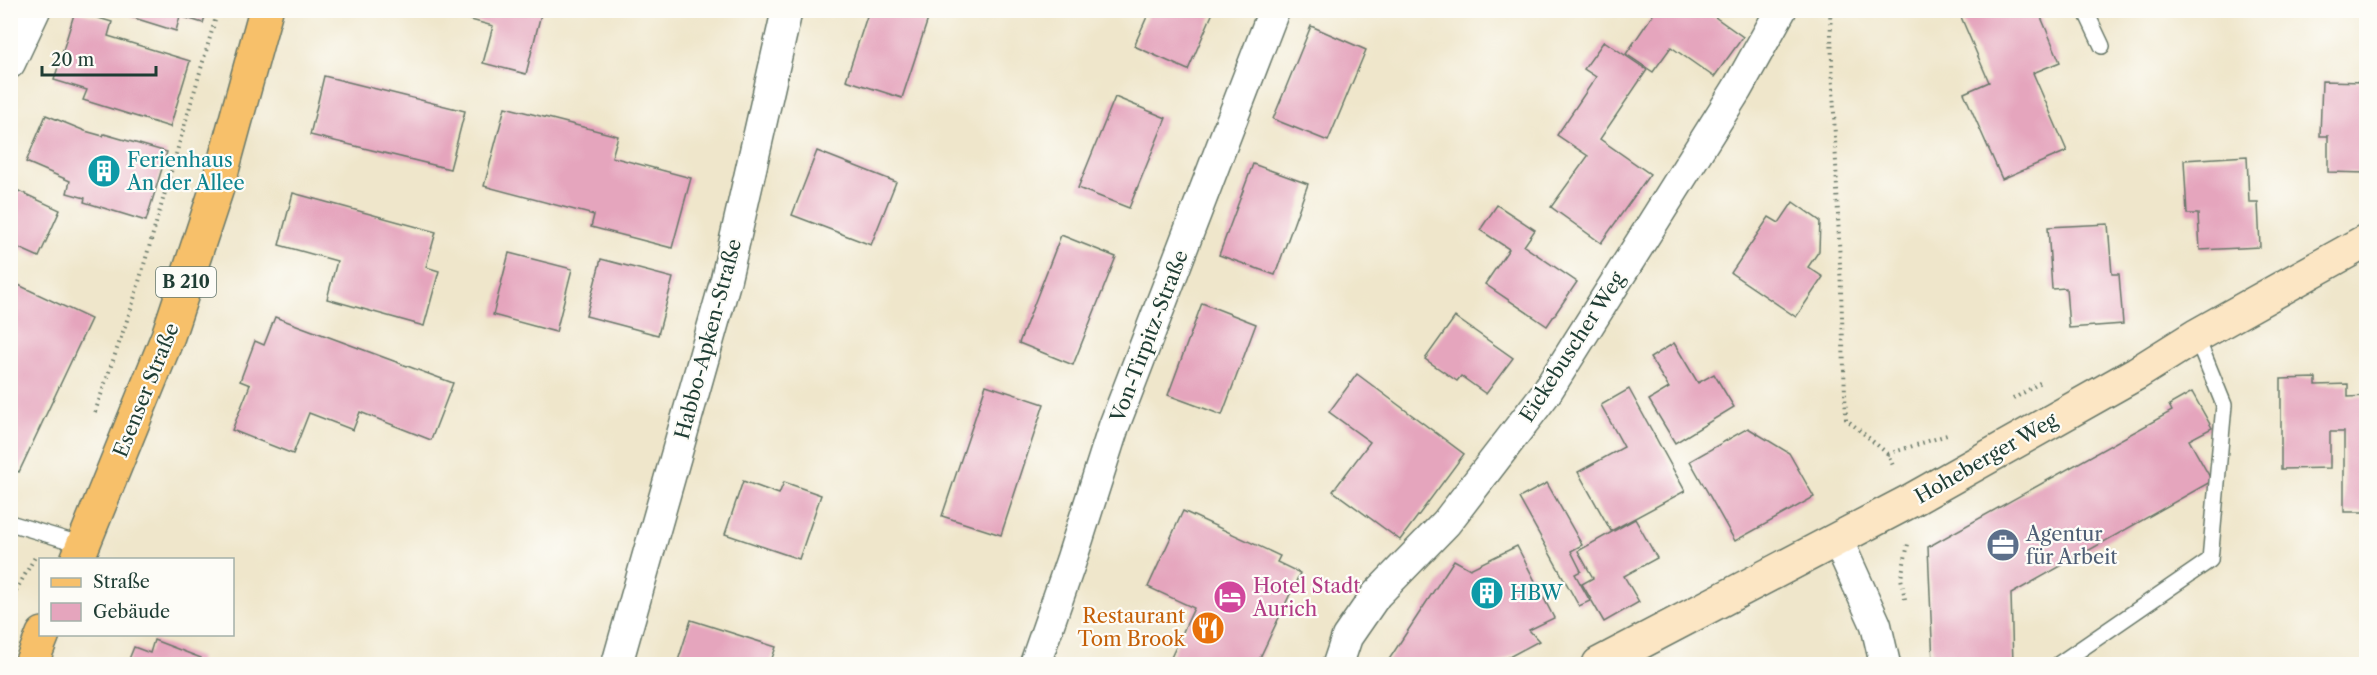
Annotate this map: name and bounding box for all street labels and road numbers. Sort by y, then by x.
street label: Habbo-Apken-Straße [670,236,746,442]
street label: Von-Tirpitz-Straße [1105,247,1193,426]
road number: B 210 [156,267,216,297]
street label: Eickebuscher Weg [1514,267,1630,427]
street label: Esenser Straße [108,319,184,461]
street label: Hoheberger Weg [1911,407,2062,509]

